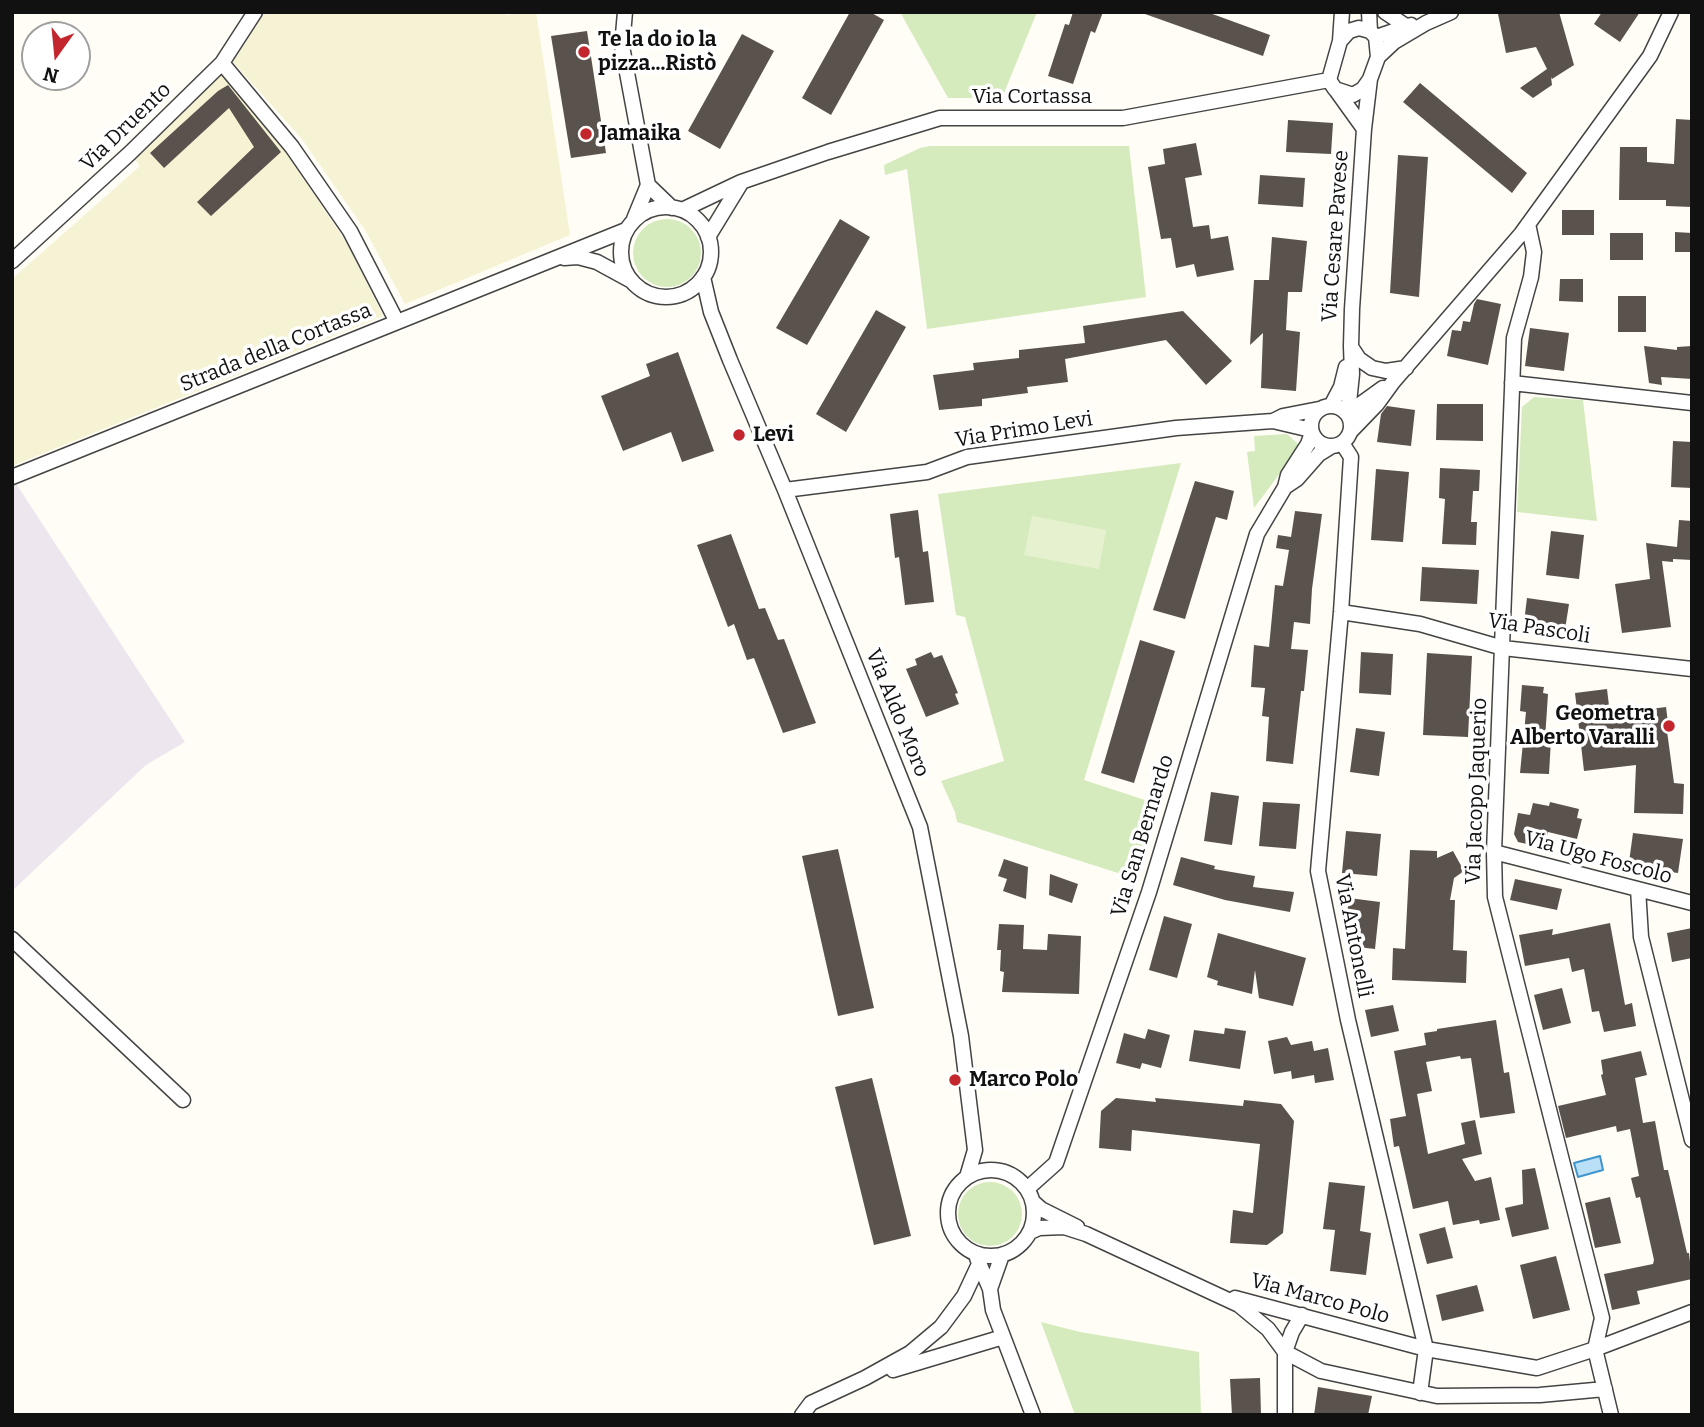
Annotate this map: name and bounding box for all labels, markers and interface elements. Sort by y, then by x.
north arrow [21,21,91,91]
place label: Te la do io la pizza...Ristò [598,27,717,77]
marker: Te la do io la pizza...Ristò [576,44,592,60]
text: N [41,62,61,88]
street label: Via Druento [75,78,177,176]
street label: Via Cortassa [972,84,1092,110]
place label: Jamaika [600,121,681,147]
marker: Jamaika [578,126,594,142]
street label: Via Cesare Pavese [1317,149,1355,323]
street label: Strada della Cortassa [177,298,375,398]
street label: Via Primo Levi [954,407,1094,453]
place label: Levi [753,422,794,448]
marker: Levi [731,427,747,443]
street label: Via Pascoli [1486,608,1592,650]
street label: Via Aldo Moro [860,645,934,781]
street label: Via Jacopo Jaquerio [1461,697,1493,885]
place label: Geometra Alberto Varalli [1510,701,1655,751]
marker: Geometra Alberto Varalli [1661,718,1677,734]
street label: Via San Bernardo [1106,752,1180,920]
street label: Via Ugo Foscolo [1521,826,1675,890]
street label: Via Antonelli [1329,872,1377,1000]
place label: Marco Polo [969,1067,1078,1093]
marker: Marco Polo [947,1072,963,1088]
street label: Via Marco Polo [1248,1268,1392,1330]

